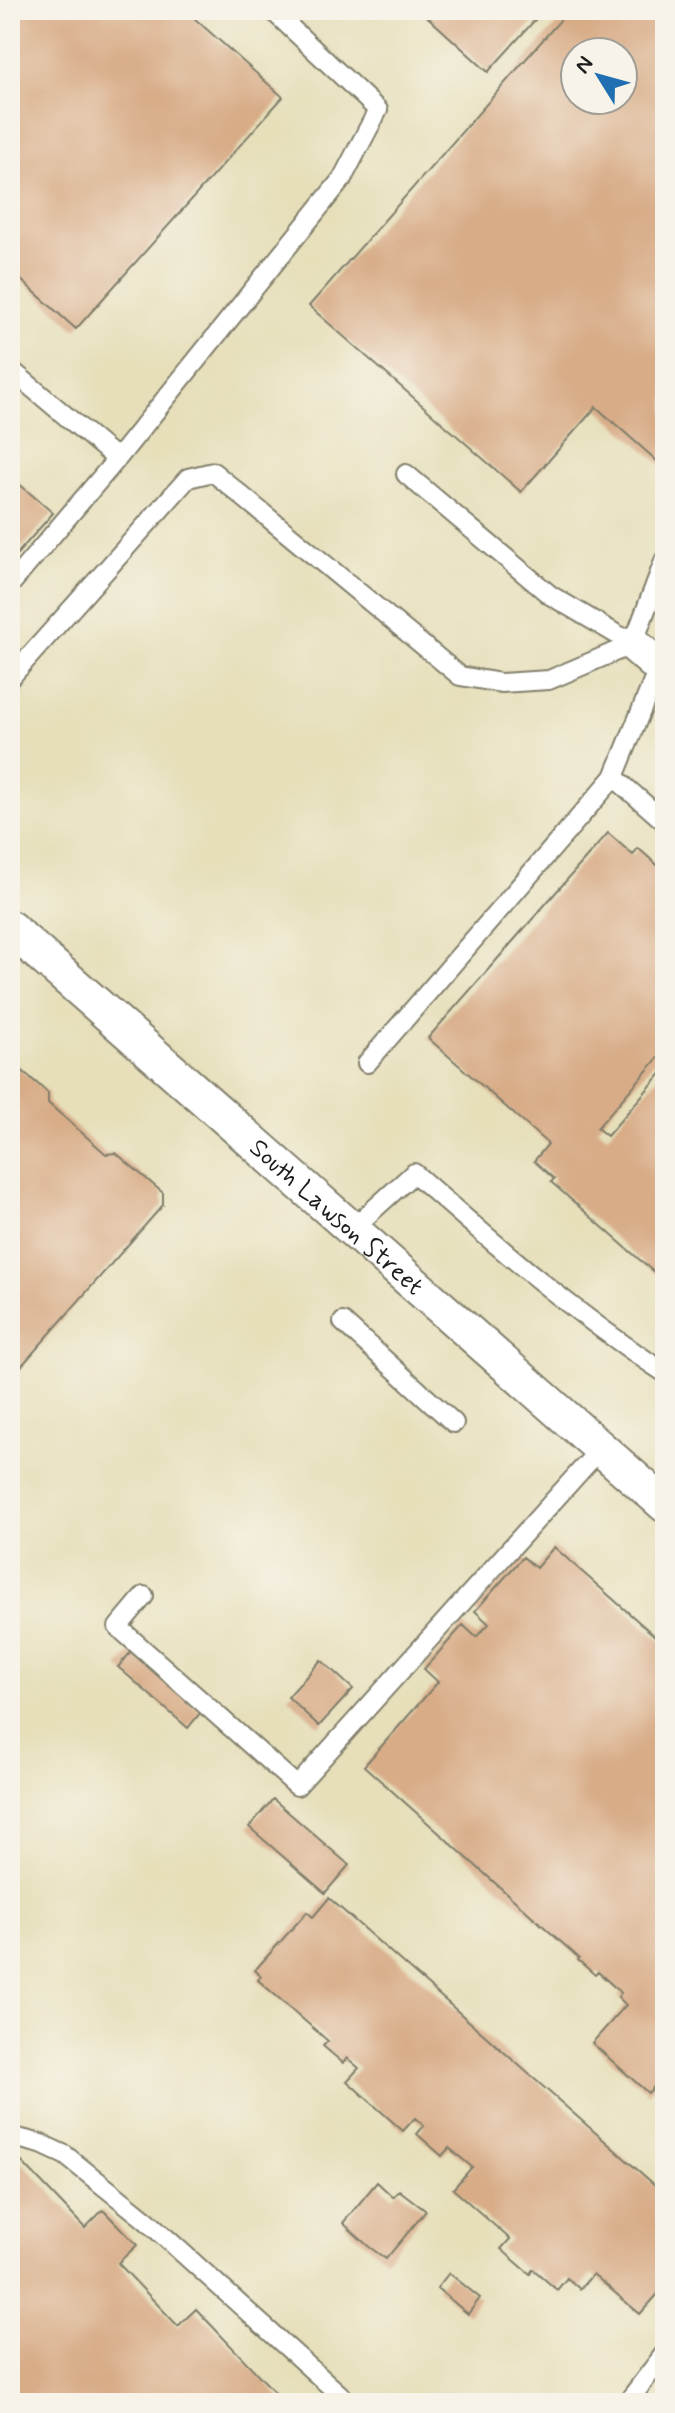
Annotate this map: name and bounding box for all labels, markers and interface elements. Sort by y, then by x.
north arrow [559,36,639,116]
text: N [569,51,600,79]
street label: South Lawson Street [242,1132,430,1304]

